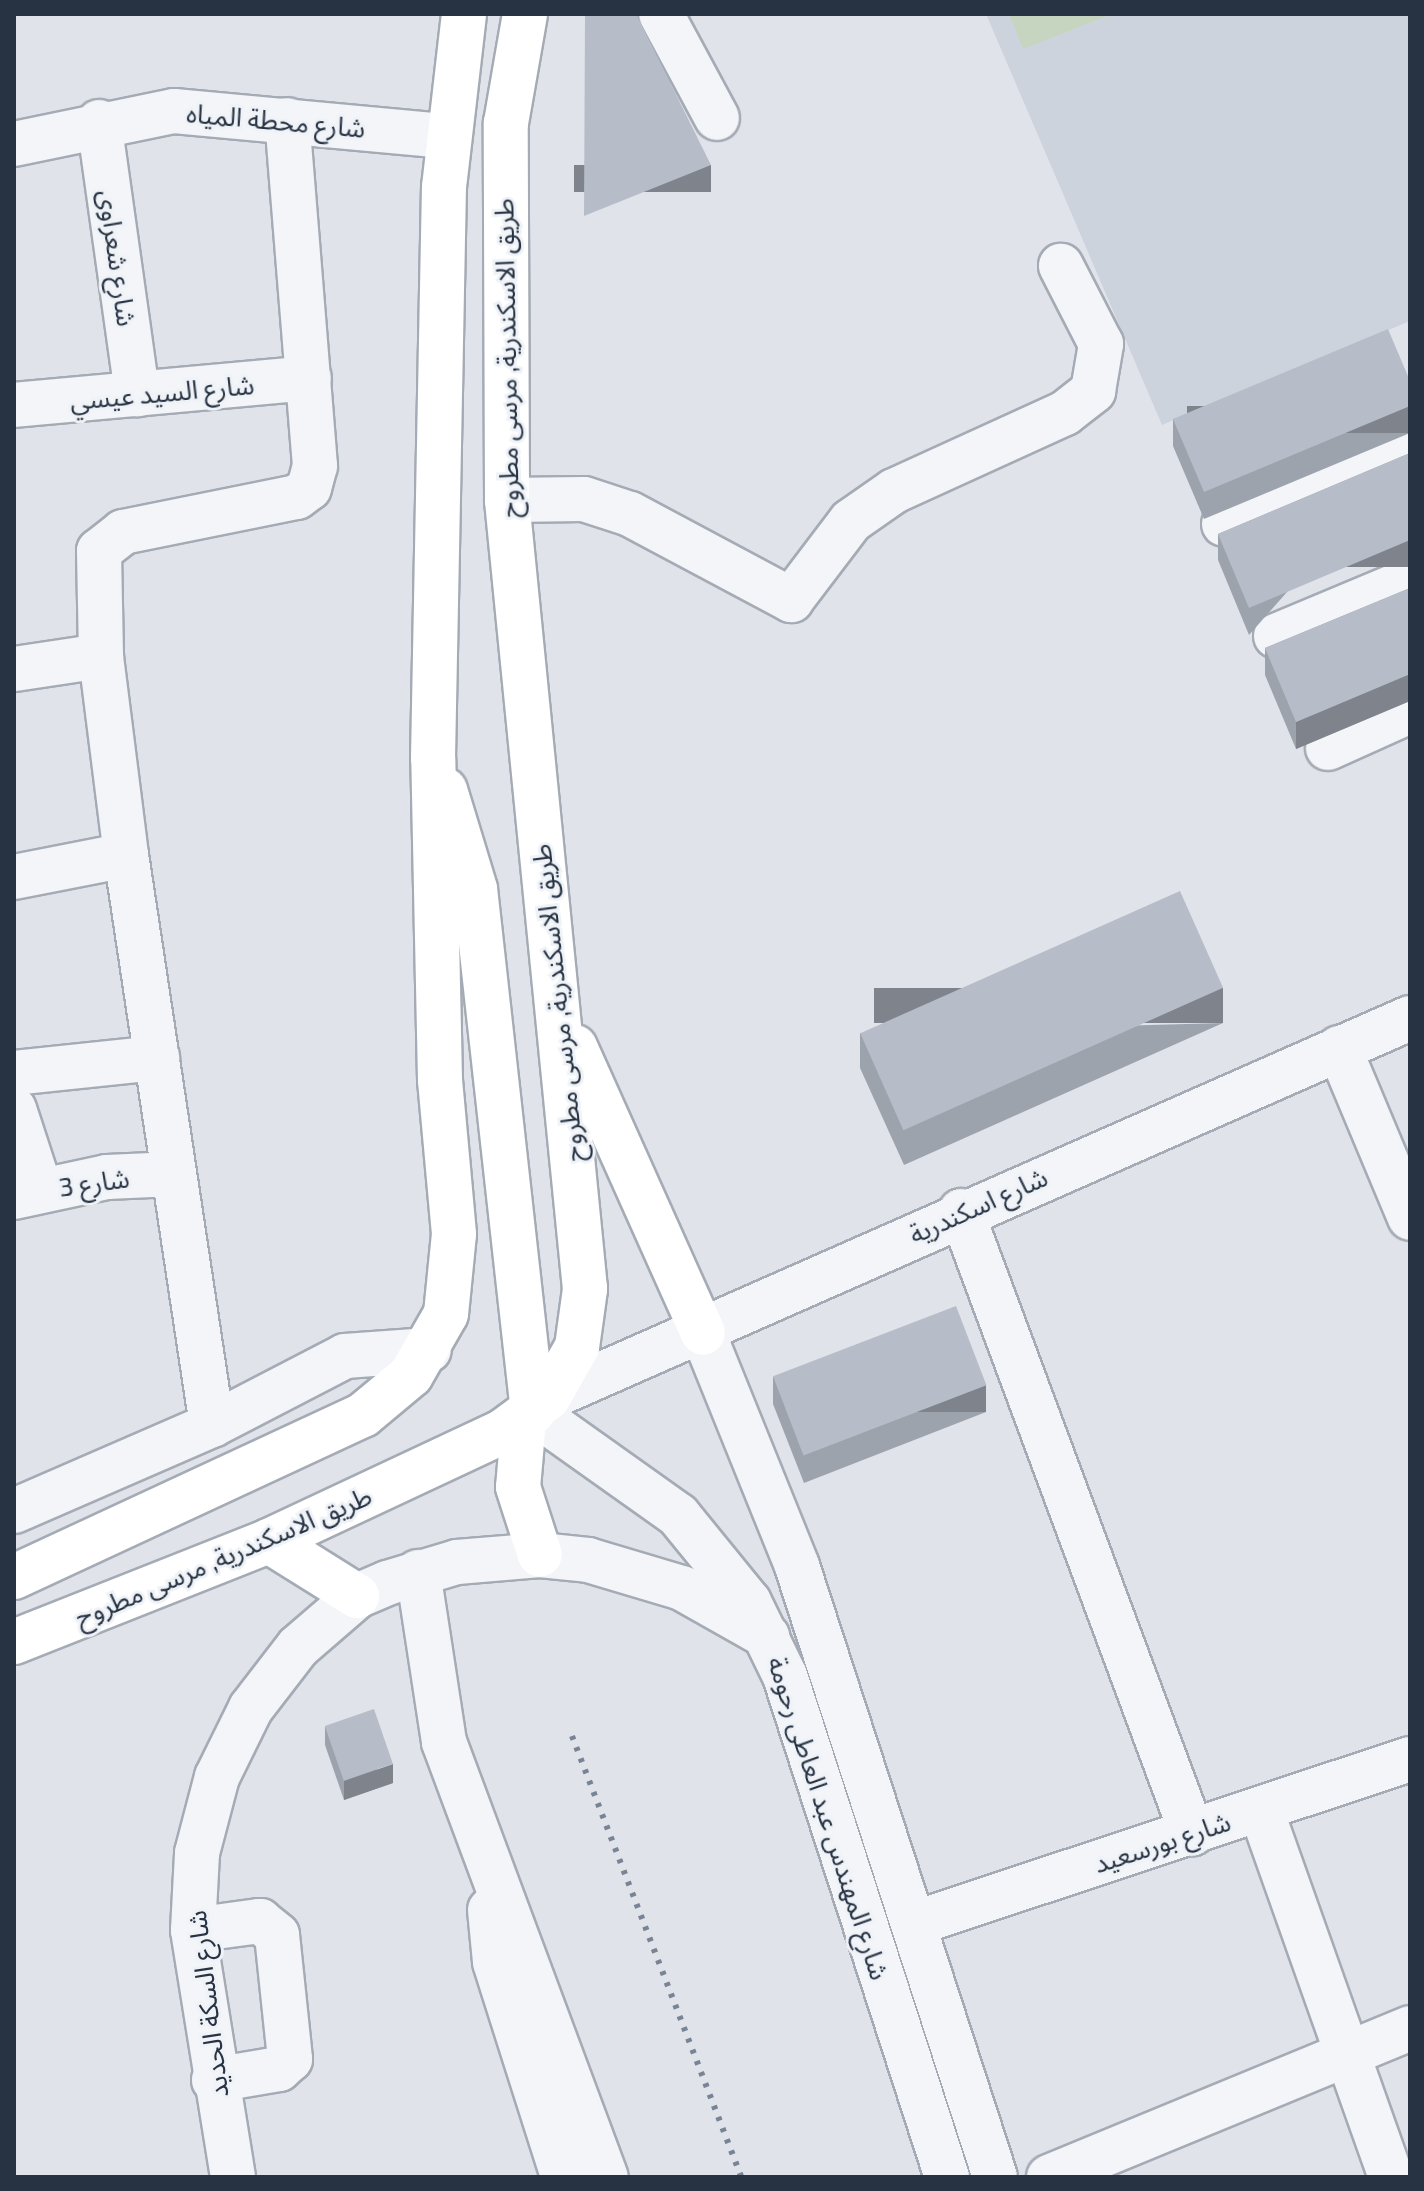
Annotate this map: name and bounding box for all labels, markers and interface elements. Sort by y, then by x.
street label: شارع محطة المياه [185,97,367,143]
street label: شارع شعراوى [93,188,143,328]
street label: طريق الاسكندرية, مرسى مطروح [488,198,524,518]
street label: شارع السيد عيسي [69,368,255,416]
street label: طريق الاسكندرية, مرسى مطروح [525,843,589,1163]
street label: شارع اسكندرية [904,1161,1052,1249]
street label: شارع 3 [57,1162,131,1202]
street label: طريق الاسكندرية, مرسى مطروح [70,1479,376,1633]
street label: شارع المهندس عبد العاطى رحومة [762,1652,896,1984]
street label: شارع بورسعيد [1090,1805,1234,1879]
street label: شارع السكة الحديد [180,1909,234,2099]

